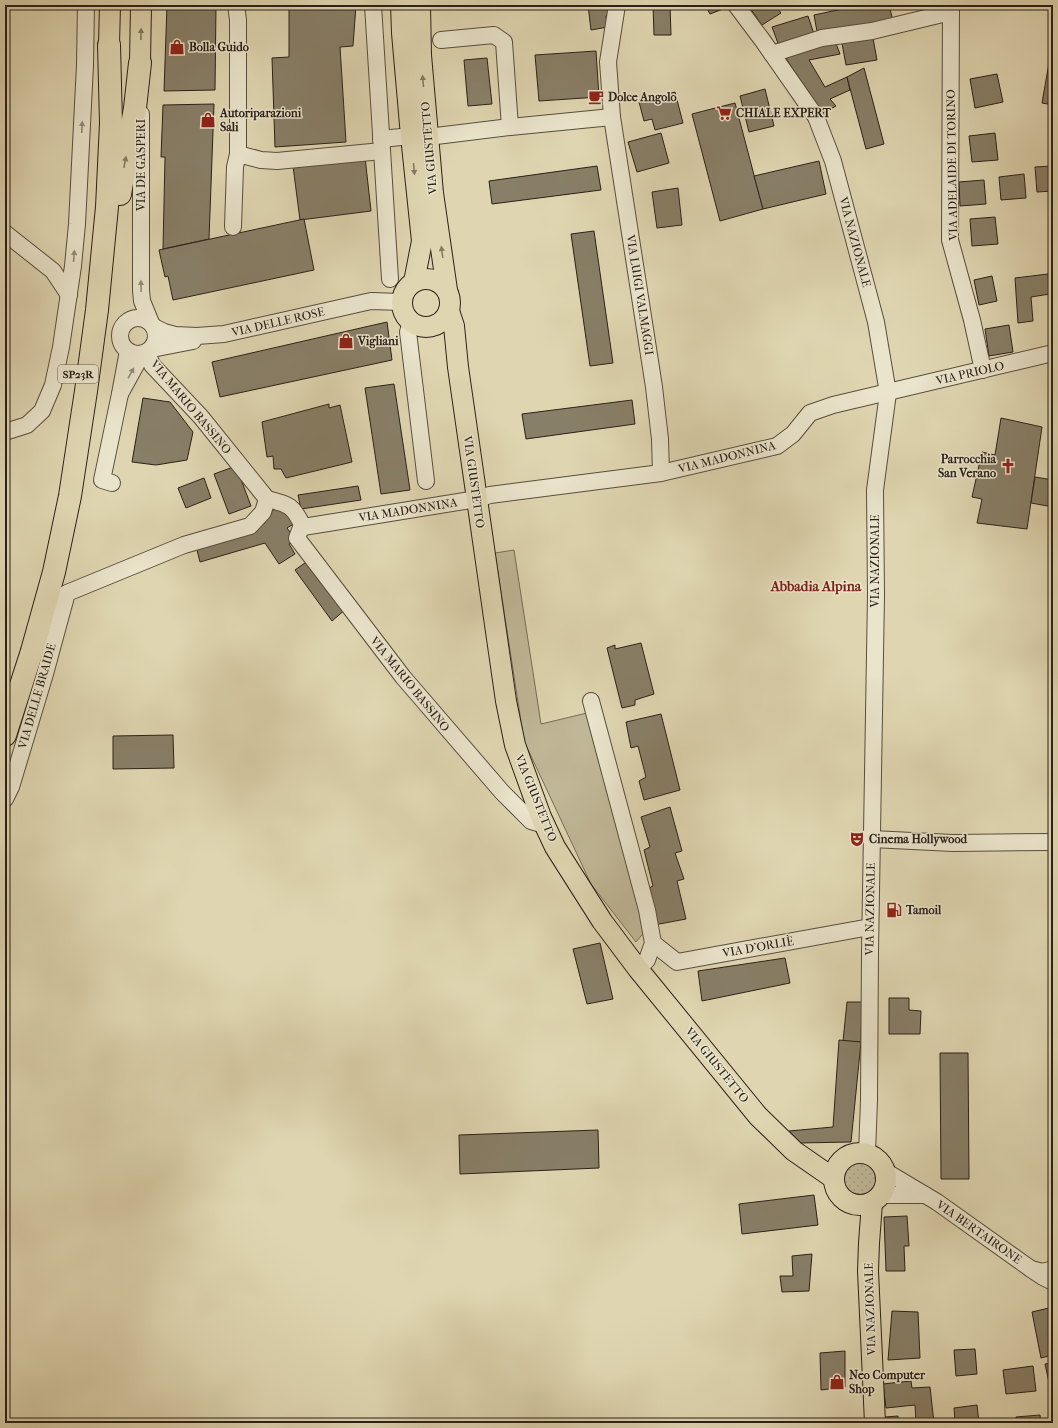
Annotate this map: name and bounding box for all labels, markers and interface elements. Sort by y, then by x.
one-way arrow [138,27,144,40]
shop icon: Bolla Guido [168,38,186,56]
place label: Bolla Guido [189,40,249,54]
one-way arrow [420,75,427,87]
cafe icon: Dolce Angolo [587,88,605,106]
street label: VIA ADELAIDE DI TORINO [944,89,960,242]
place label: Dolce Angolo [608,90,677,105]
street label: VIA GIUSTETTO [418,101,440,196]
supermarket icon: CHIALE EXPERT [715,104,733,122]
place label: Autoriparazioni Sali [219,106,302,134]
place label: CHIALE EXPERT [736,106,832,120]
shop icon: Autoriparazioni Sali [199,111,217,129]
street label: VIA DE GASPERI [134,119,148,212]
one-way arrow [79,121,86,133]
one-way arrow [122,156,128,169]
one-way arrow [411,163,417,176]
street label: VIA NAZIONALE [836,194,874,289]
street label: VIA LUIGI VALMAGGI [623,233,656,357]
one-way arrow [439,246,445,258]
one-way arrow [71,250,78,263]
one-way arrow [138,279,144,292]
street label: VIA DELLE ROSE [229,305,326,340]
shop icon: Vigliani [337,332,355,350]
place label: Vigliani [357,334,399,349]
street label: VIA MARIO BASSINO [147,357,234,457]
street label: VIA PRIOLO [934,358,1005,388]
road number: SP23R [58,365,98,383]
one-way arrow [128,367,134,379]
street label: VIA GIUSTETTO [460,434,487,529]
street label: VIA MADONNINA [676,438,777,476]
place label: Parrocchia San Verano [938,452,996,480]
church icon: Parrocchia San Verano [999,457,1017,475]
street label: VIA MADONNINA [357,495,459,525]
street label: VIA NAZIONALE [868,515,882,608]
district label: Abbadia Alpina [770,578,862,595]
street label: VIA MARIO BASSINO [367,633,453,734]
street label: VIA DELLE BRAIDE [15,642,59,751]
street label: VIA GIUSTETTO [512,751,560,844]
theatre icon: Cinema Hollywood [848,830,866,848]
place label: Cinema Hollywood [869,832,967,847]
street label: VIA NAZIONALE [862,863,878,956]
fuel station icon: Tamoil [885,901,903,919]
place label: Tamoil [905,903,942,917]
street label: VIA D'ORLIÈ [720,933,795,960]
street label: VIA GIUSTETTO [682,1024,752,1106]
street label: VIA BERTAIRONE [933,1197,1024,1267]
street label: VIA NAZIONALE [861,1262,879,1357]
place label: Neo Computer Shop [849,1368,926,1397]
shop icon: Neo Computer Shop [828,1373,846,1391]

